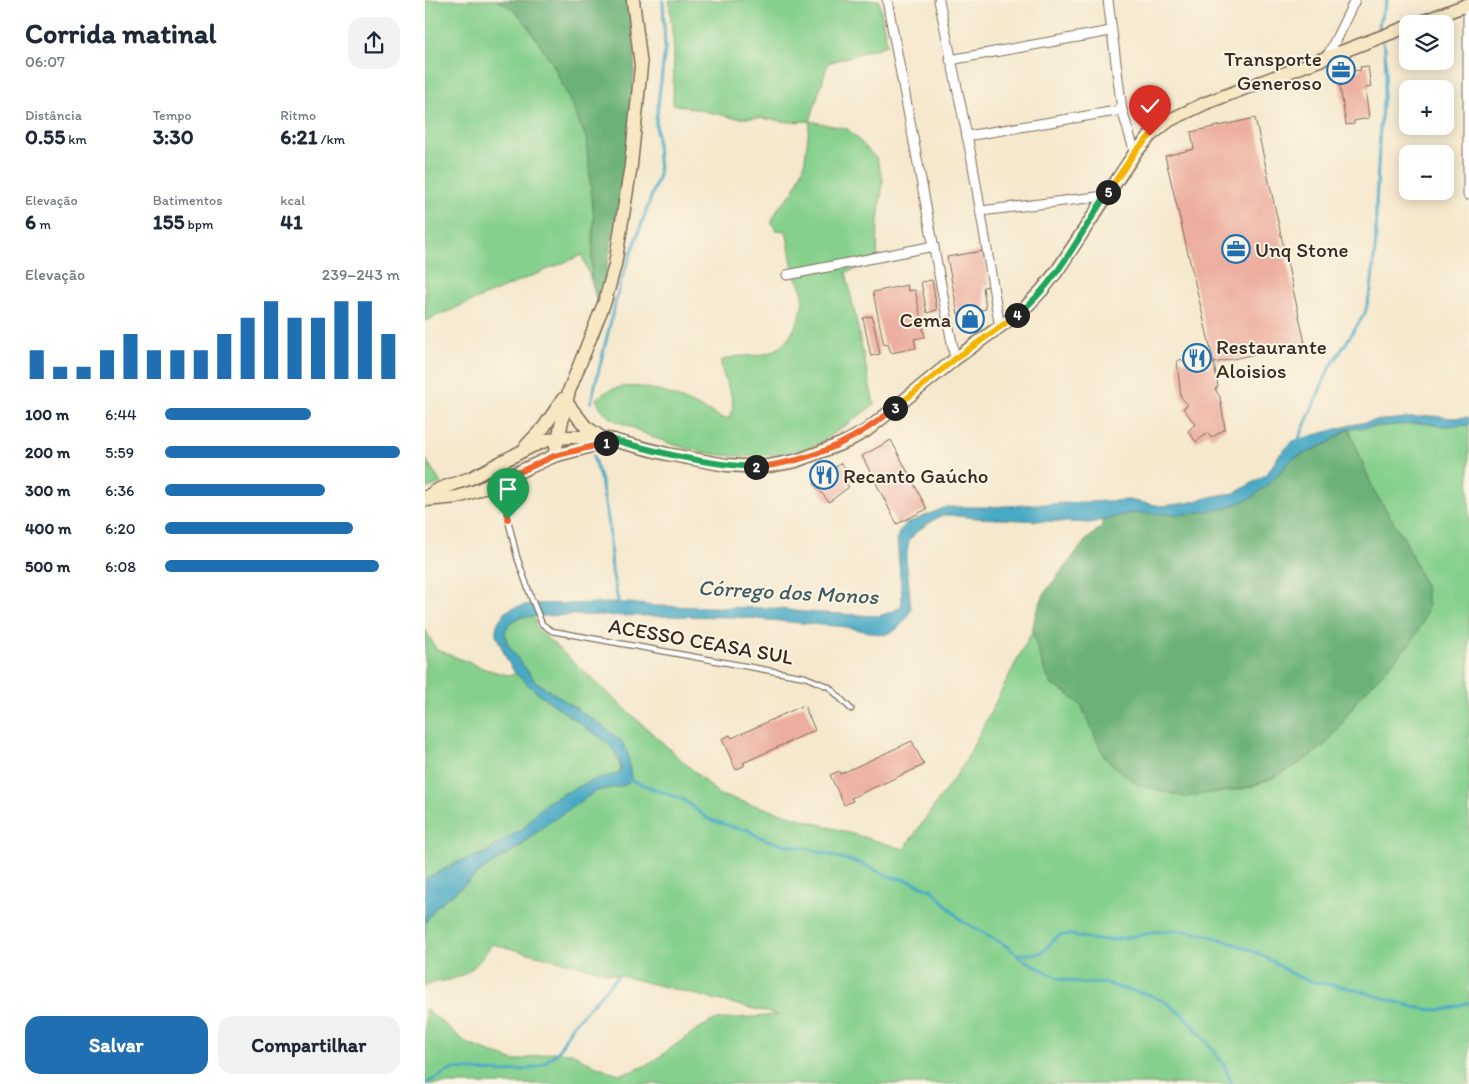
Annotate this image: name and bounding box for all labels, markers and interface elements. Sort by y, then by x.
map controls [1399,15,1454,200]
button: layers [1399,15,1454,70]
text: Corrida matinal [25,16,216,50]
button: share [348,17,400,69]
place label: Transporte Generoso [1224,46,1322,95]
text: 06:07 [25,52,65,71]
office icon: Transporte Generoso [1326,55,1356,85]
button: + [1399,80,1454,135]
pin [1129,85,1171,136]
icon: check [1136,92,1164,120]
text: Distância [25,107,82,124]
text: Tempo [153,107,192,124]
text: Ritmo [280,107,316,124]
text: 0.55 [25,124,65,149]
text: 3:30 [153,124,194,149]
text: 6:21 [280,124,317,149]
text: km [65,131,87,148]
text: /km [317,131,345,148]
button: − [1399,145,1454,200]
pin: 5 [1095,180,1121,204]
text: 5 [1105,184,1112,201]
text: Elevação [25,192,78,209]
text: Batimentos [153,192,222,209]
text: kcal [280,192,305,209]
text: 6 [25,209,36,234]
text: 155 [153,209,184,234]
text: 41 [280,209,303,234]
text: m [36,216,51,233]
text: bpm [184,216,214,233]
office icon: Unq Stone [1221,234,1251,264]
place label: Unq Stone [1255,237,1349,262]
text: Elevação [25,265,85,284]
text: 239–243 m [322,265,400,284]
pin: 4 [1005,302,1029,328]
shop icon: Cema [955,304,985,334]
place label: Cema [899,307,951,332]
text: 4 [1013,307,1022,324]
place label: Restaurante Aloisios [1216,334,1327,383]
restaurant icon: Restaurante Aloisios [1182,343,1212,373]
pin: 3 [883,396,907,420]
text: 3 [892,400,899,417]
text: 100 m [25,405,69,424]
text: 6:44 [105,405,137,424]
pin: 1 [593,430,619,456]
text: 1 [603,435,610,452]
text: 200 m [25,443,70,462]
text: 5:59 [105,443,134,462]
pin: 2 [743,454,769,480]
text: 2 [753,459,760,476]
restaurant icon: Recanto Gaúcho [809,460,839,490]
place label: Recanto Gaúcho [843,463,989,488]
pin [487,468,529,519]
icon: arrive [494,475,522,503]
text: 300 m [25,481,71,500]
text: 6:36 [105,481,135,500]
text: 400 m [25,519,71,538]
text: 6:20 [105,519,136,538]
text: 500 m [25,557,70,576]
text: 6:08 [105,557,136,576]
water label: Córrego dos Monos [697,574,880,610]
street label: ACESSO CEASA SUL [607,612,796,670]
button: Salvar [25,1016,208,1074]
button: Compartilhar [218,1016,400,1074]

